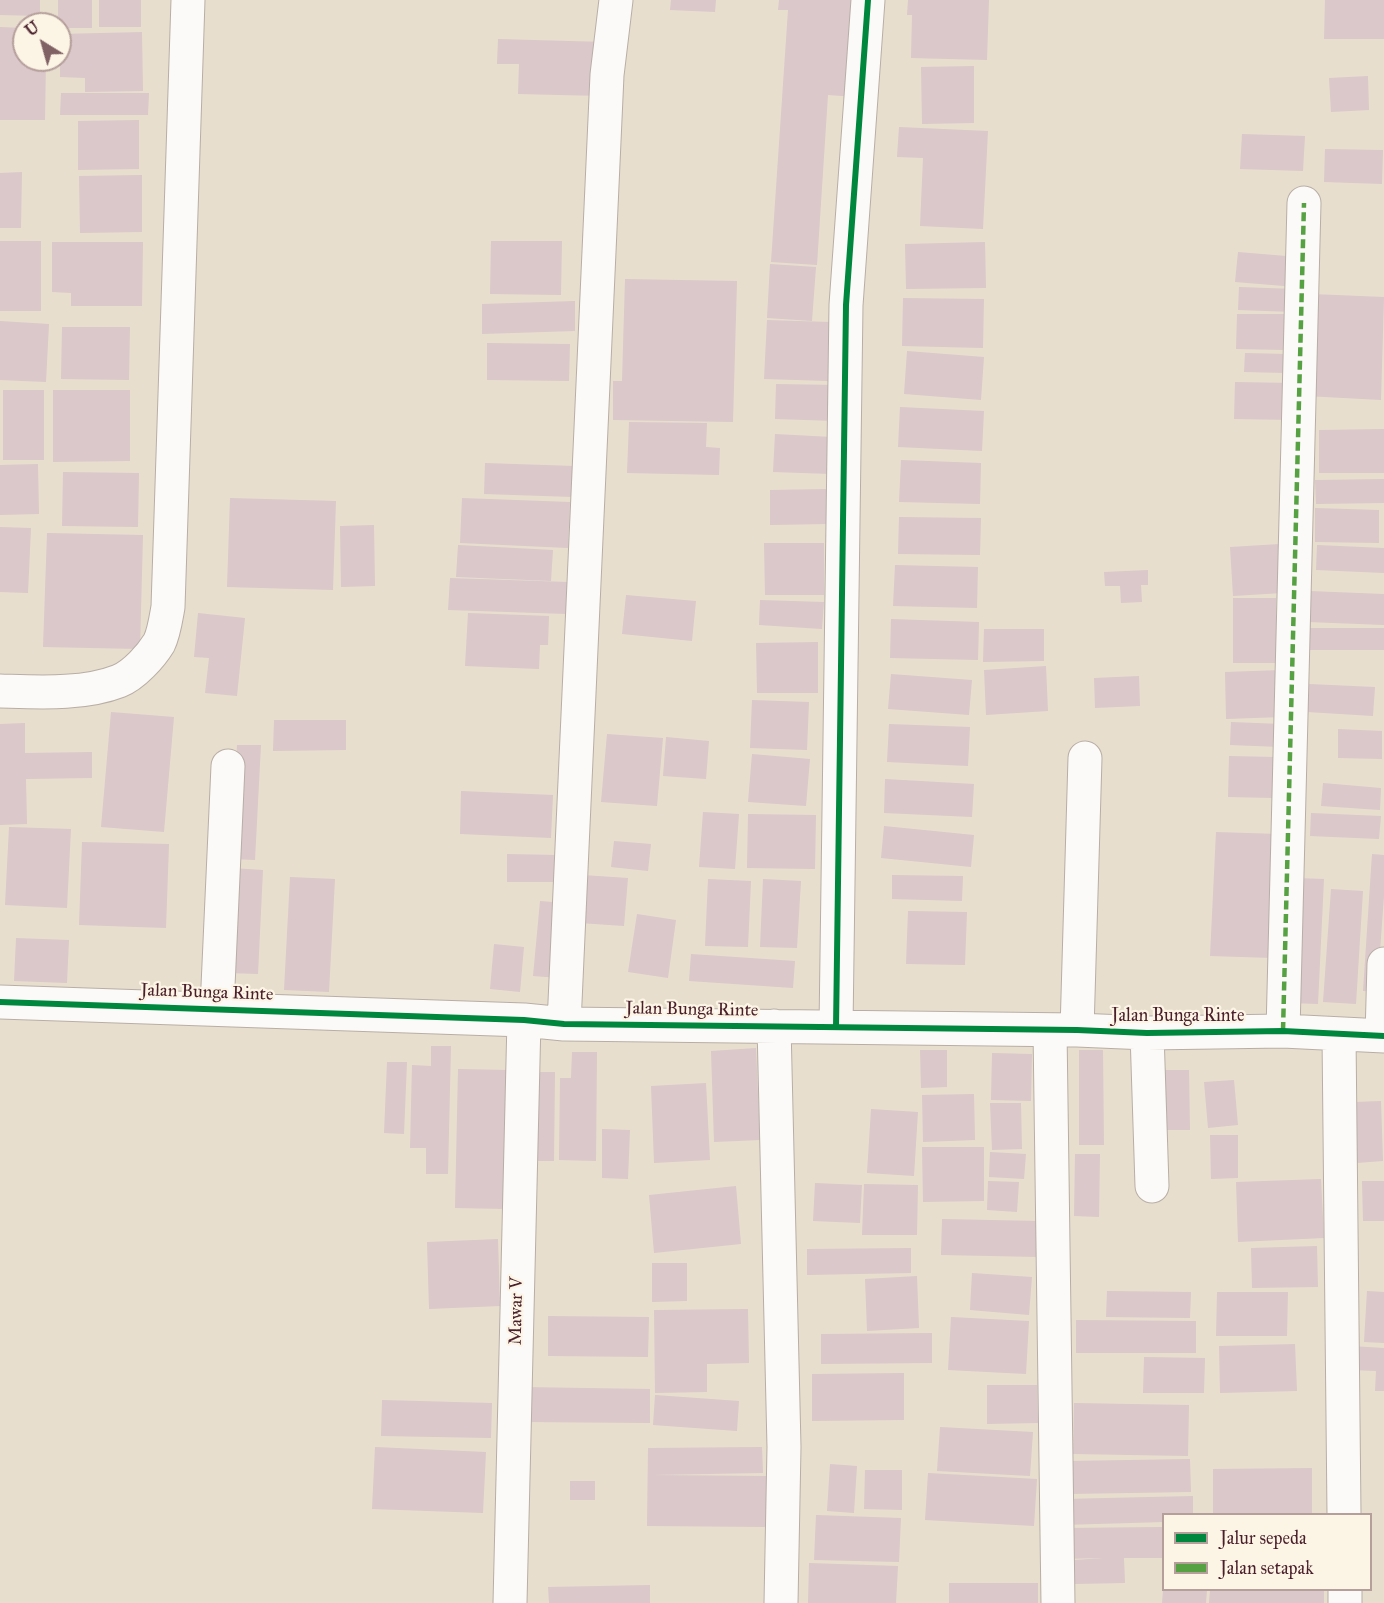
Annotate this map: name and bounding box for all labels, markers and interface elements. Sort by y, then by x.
north arrow [12,12,72,72]
text: U [21,17,43,40]
street label: Jalan Bunga Rinte [140,980,274,1006]
street label: Jalan Bunga Rinte [625,998,759,1022]
street label: Jalan Bunga Rinte [1112,1006,1244,1028]
street label: Mawar V [506,1277,528,1345]
legend [1162,1513,1372,1591]
text: Jalur sepeda [1220,1527,1307,1549]
text: Jalan setapak [1220,1557,1314,1579]

